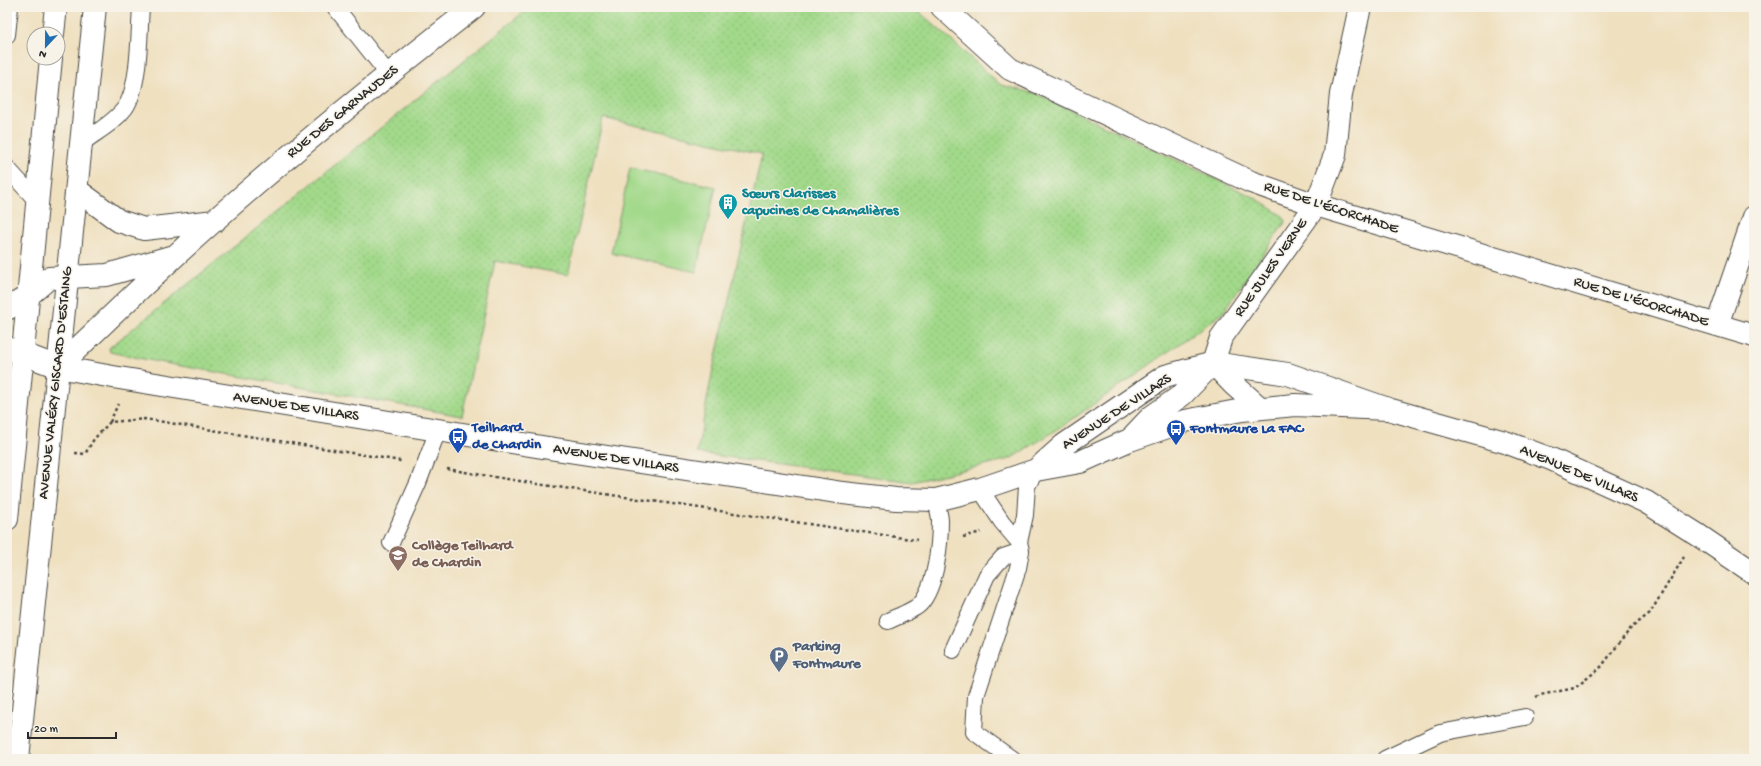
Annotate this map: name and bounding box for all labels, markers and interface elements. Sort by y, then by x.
north arrow [26,26,66,66]
text: N [37,47,49,60]
street label: RUE DES GARNAUDES [283,61,403,163]
street label: RUE DE L'ÉCORCHADE [1261,178,1401,238]
place label: Sœurs Clarisses capucines de Chamalières [742,185,900,220]
building icon: Sœurs Clarisses capucines de Chamalières [717,192,739,220]
street label: RUE JULES VERNE [1230,215,1312,321]
street label: AVENUE VALÉRY GISCARD D'ESTAING [35,265,77,500]
street label: RUE DE L'ÉCORCHADE [1571,273,1711,331]
street label: AVENUE DE VILLARS [1059,370,1175,454]
street label: AVENUE DE VILLARS [232,388,360,426]
bus stop icon: Fontmaure La FAC [1165,418,1187,446]
place label: Teilhard de Chardin [471,419,542,454]
place label: Fontmaure La FAC [1189,420,1305,438]
bus stop icon: Teilhard de Chardin [447,426,469,454]
street label: AVENUE DE VILLARS [552,440,680,478]
street label: AVENUE DE VILLARS [1517,441,1641,507]
place label: Collège Teilhard de Chardin [411,537,515,572]
school or university icon: Collège Teilhard de Chardin [387,544,409,572]
place label: Parking Fontmaure [792,638,862,673]
parking icon: Parking Fontmaure [768,645,790,673]
scale bar [28,714,116,740]
text: 20 m [34,723,59,737]

